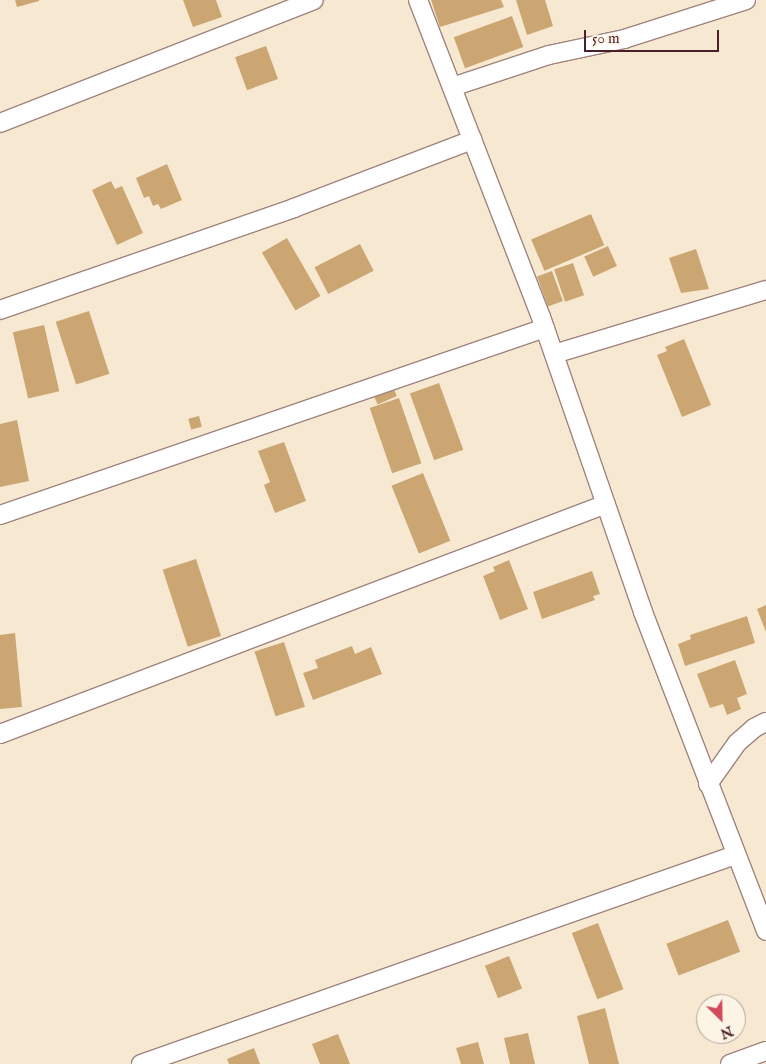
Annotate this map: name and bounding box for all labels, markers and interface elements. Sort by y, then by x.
scale bar [586,20,721,52]
text: 50 m [592,29,620,48]
north arrow [696,994,746,1044]
text: N [717,1021,736,1043]

